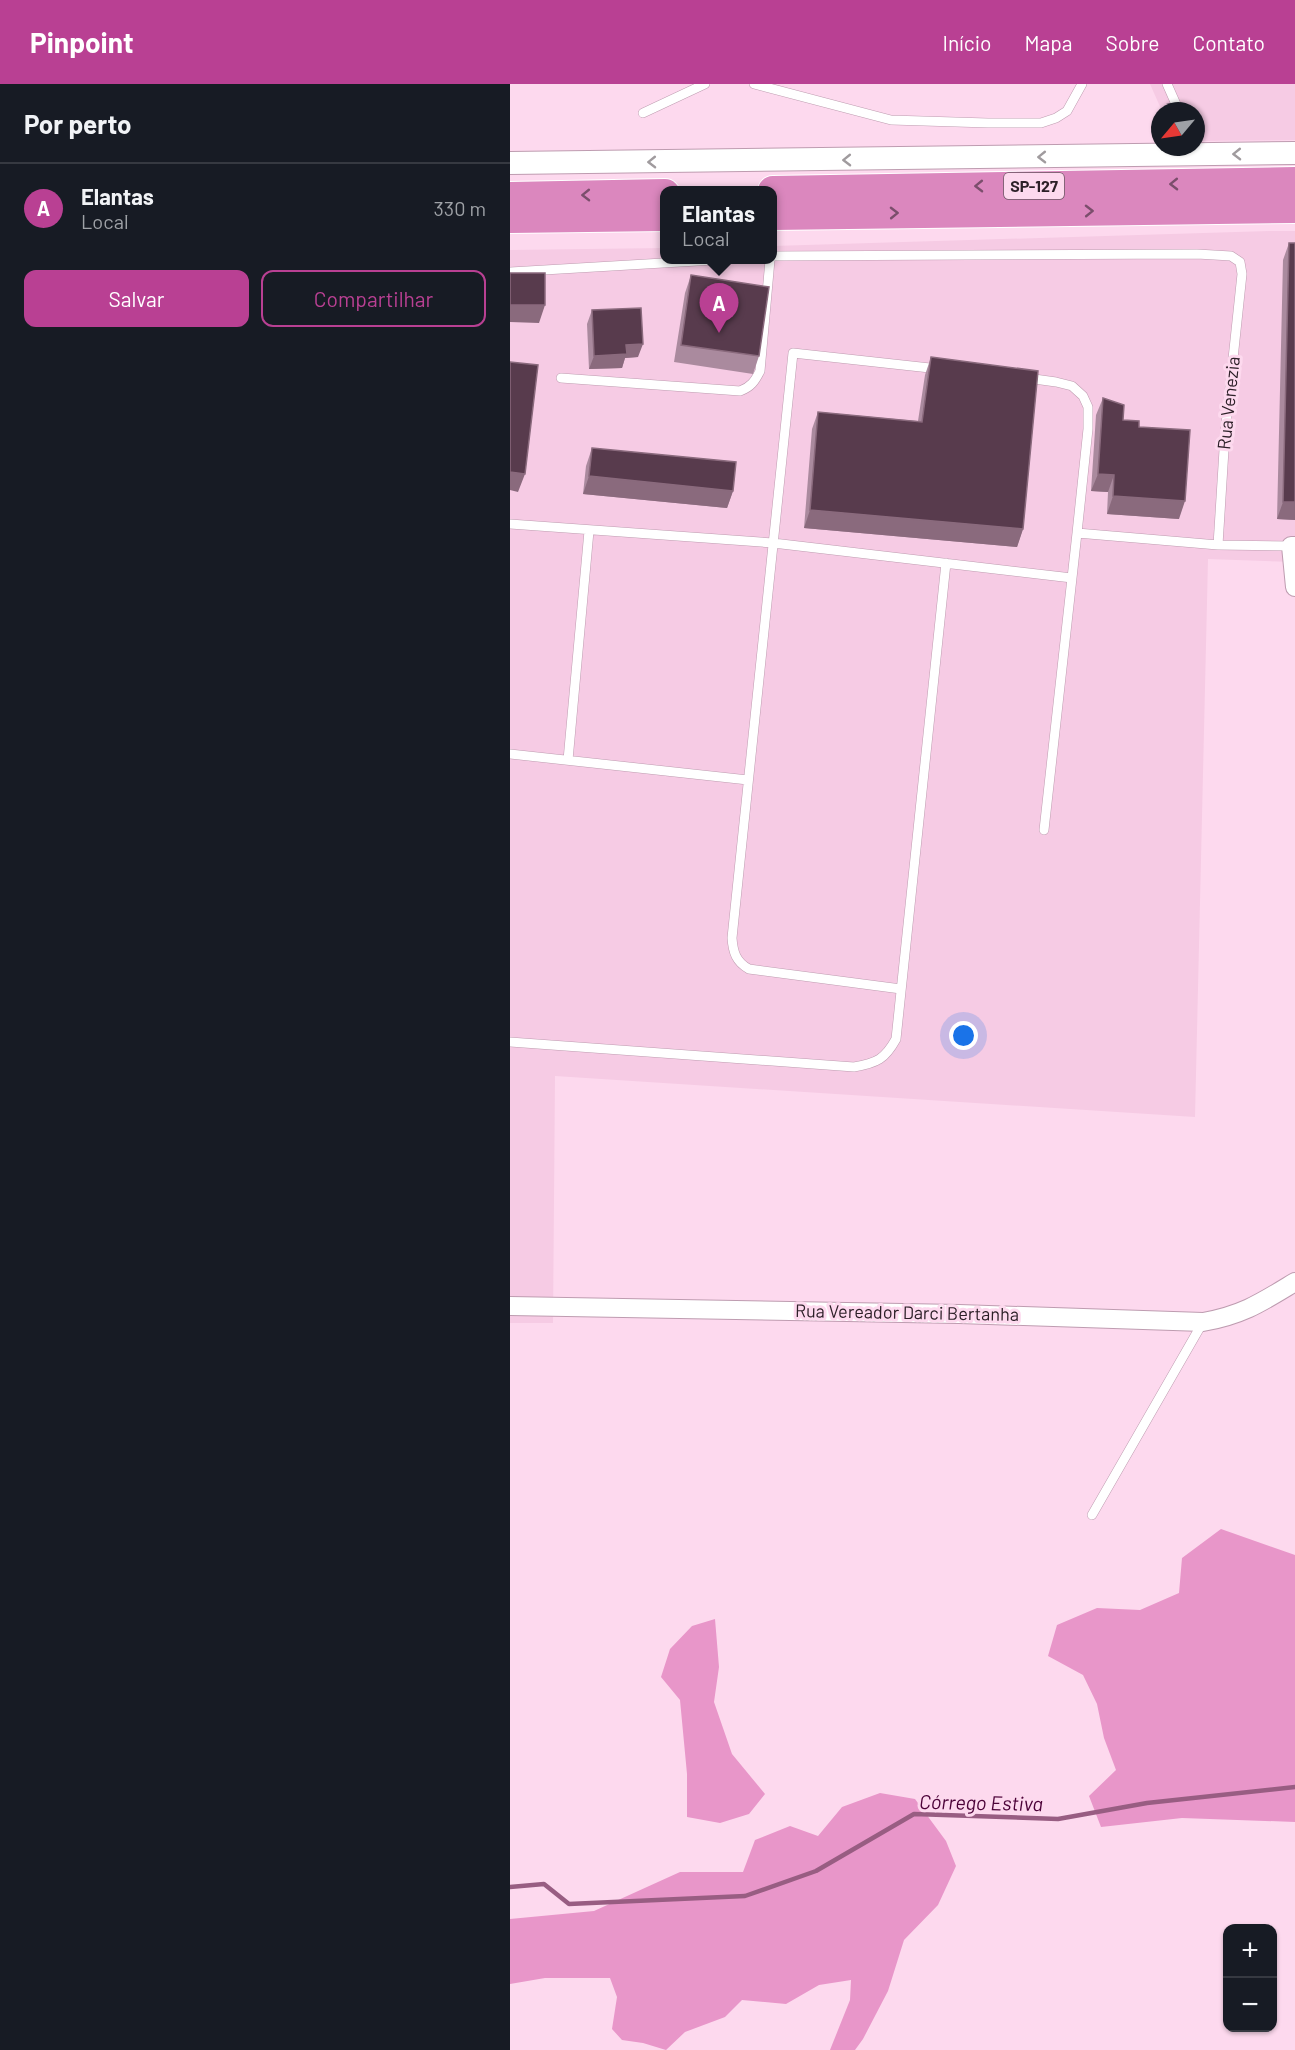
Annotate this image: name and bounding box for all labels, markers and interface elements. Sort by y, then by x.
text: Pinpoint [30,25,134,59]
text: Início [943,30,991,55]
text: Mapa [1024,30,1073,55]
text: Sobre [1106,30,1159,55]
text: Contato [1192,30,1265,55]
north arrow [1151,102,1205,156]
text: Por perto [24,108,132,139]
one-way arrow [1232,148,1241,160]
one-way arrow [1037,151,1046,163]
one-way arrow [842,154,851,166]
one-way arrow [647,156,656,168]
road number: SP-127 [1004,173,1064,199]
one-way arrow [1169,178,1178,190]
one-way arrow [974,180,983,193]
text: Elantas [81,183,154,209]
popup [660,186,777,264]
one-way arrow [581,189,590,202]
text: A [37,196,50,220]
text: 330 m [434,196,486,220]
text: Elantas [682,200,755,226]
one-way arrow [1085,205,1094,217]
one-way arrow [890,207,899,219]
text: Local [81,209,128,233]
text: Local [682,226,730,250]
button: Salvar [24,270,249,327]
button: Compartilhar [261,270,486,327]
pin: A [700,284,738,333]
street label: Rua Venezia [1212,355,1244,451]
your location [949,1021,978,1050]
street label: Rua Vereador Darci Bertanha [795,1299,1019,1325]
water label: Córrego Estiva [919,1789,1043,1815]
map controls [1223,1924,1277,2032]
button: + [1223,1924,1277,1978]
button: − [1223,1978,1277,2032]

